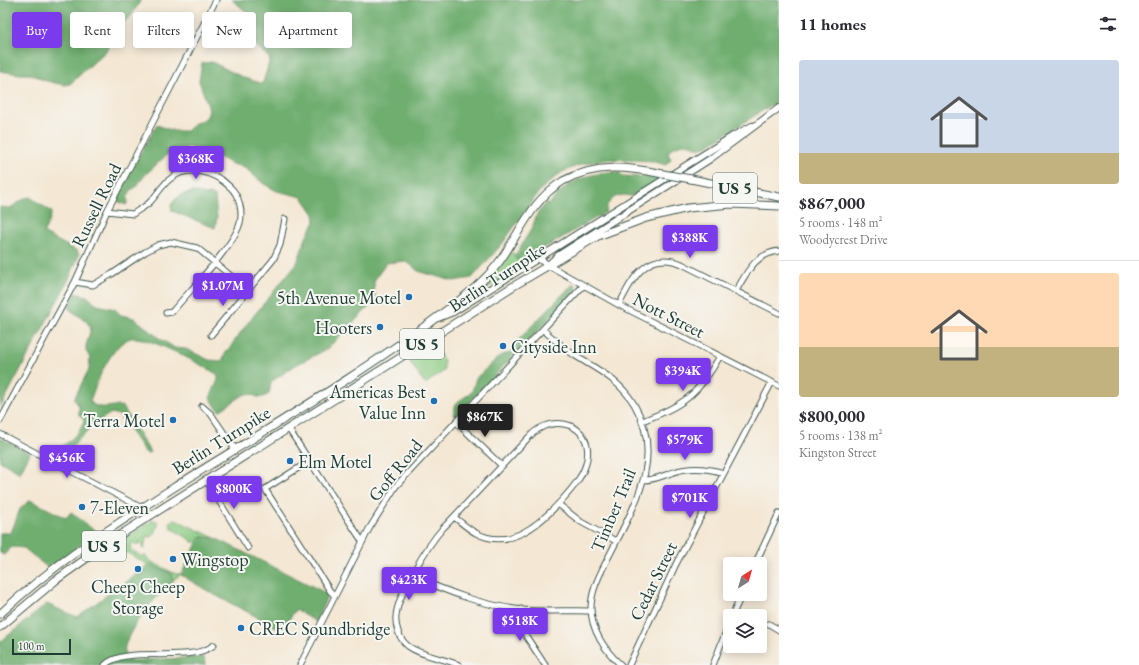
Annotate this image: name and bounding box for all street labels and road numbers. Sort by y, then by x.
street label: Russell Road [66,158,127,251]
road number: US 5 [713,173,757,203]
street label: Berlin Turnpike [444,237,550,317]
street label: Nott Street [629,287,709,343]
road number: US 5 [400,329,444,359]
street label: Berlin Turnpike [168,401,274,479]
street label: Goff Road [363,433,428,506]
street label: Timber Trail [585,465,641,555]
road number: US 5 [82,531,126,561]
street label: Cedar Street [624,537,682,624]

